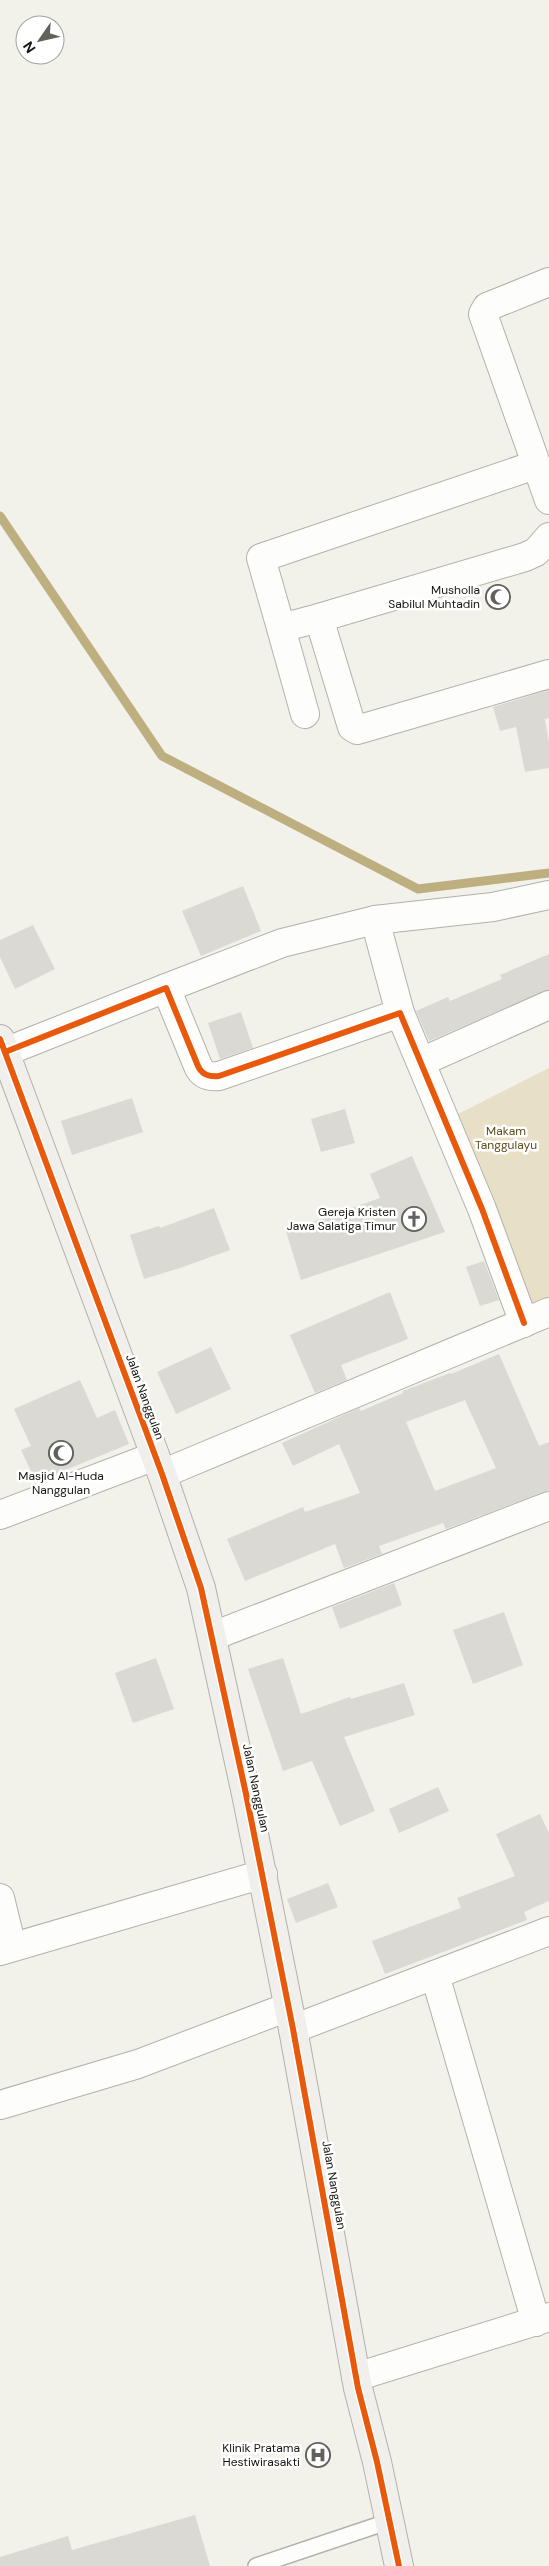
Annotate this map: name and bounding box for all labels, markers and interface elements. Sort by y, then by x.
north arrow [15,15,65,65]
text: N [19,38,40,57]
place label: Musholla Sabilul Muhtadin [388,582,480,612]
mosque icon: Musholla Sabilul Muhtadin [485,584,511,610]
park label: Makam Tanggulayu [475,1123,537,1153]
place label: Gereja Kristen Jawa Salatiga Timur [287,1204,397,1234]
church icon: Gereja Kristen Jawa Salatiga Timur [401,1206,427,1232]
street label: Jalan Nanggulan [122,1352,168,1442]
mosque icon: Masjid Al-Huda Nanggulan [48,1440,74,1466]
place label: Masjid Al-Huda Nanggulan [18,1468,104,1498]
street label: Jalan Nanggulan [239,1742,273,1834]
street label: Jalan Nanggulan [318,2139,350,2231]
place label: Klinik Pratama Hestiwirasakti [222,2440,300,2470]
hospital icon: Klinik Pratama Hestiwirasakti [305,2442,331,2468]

